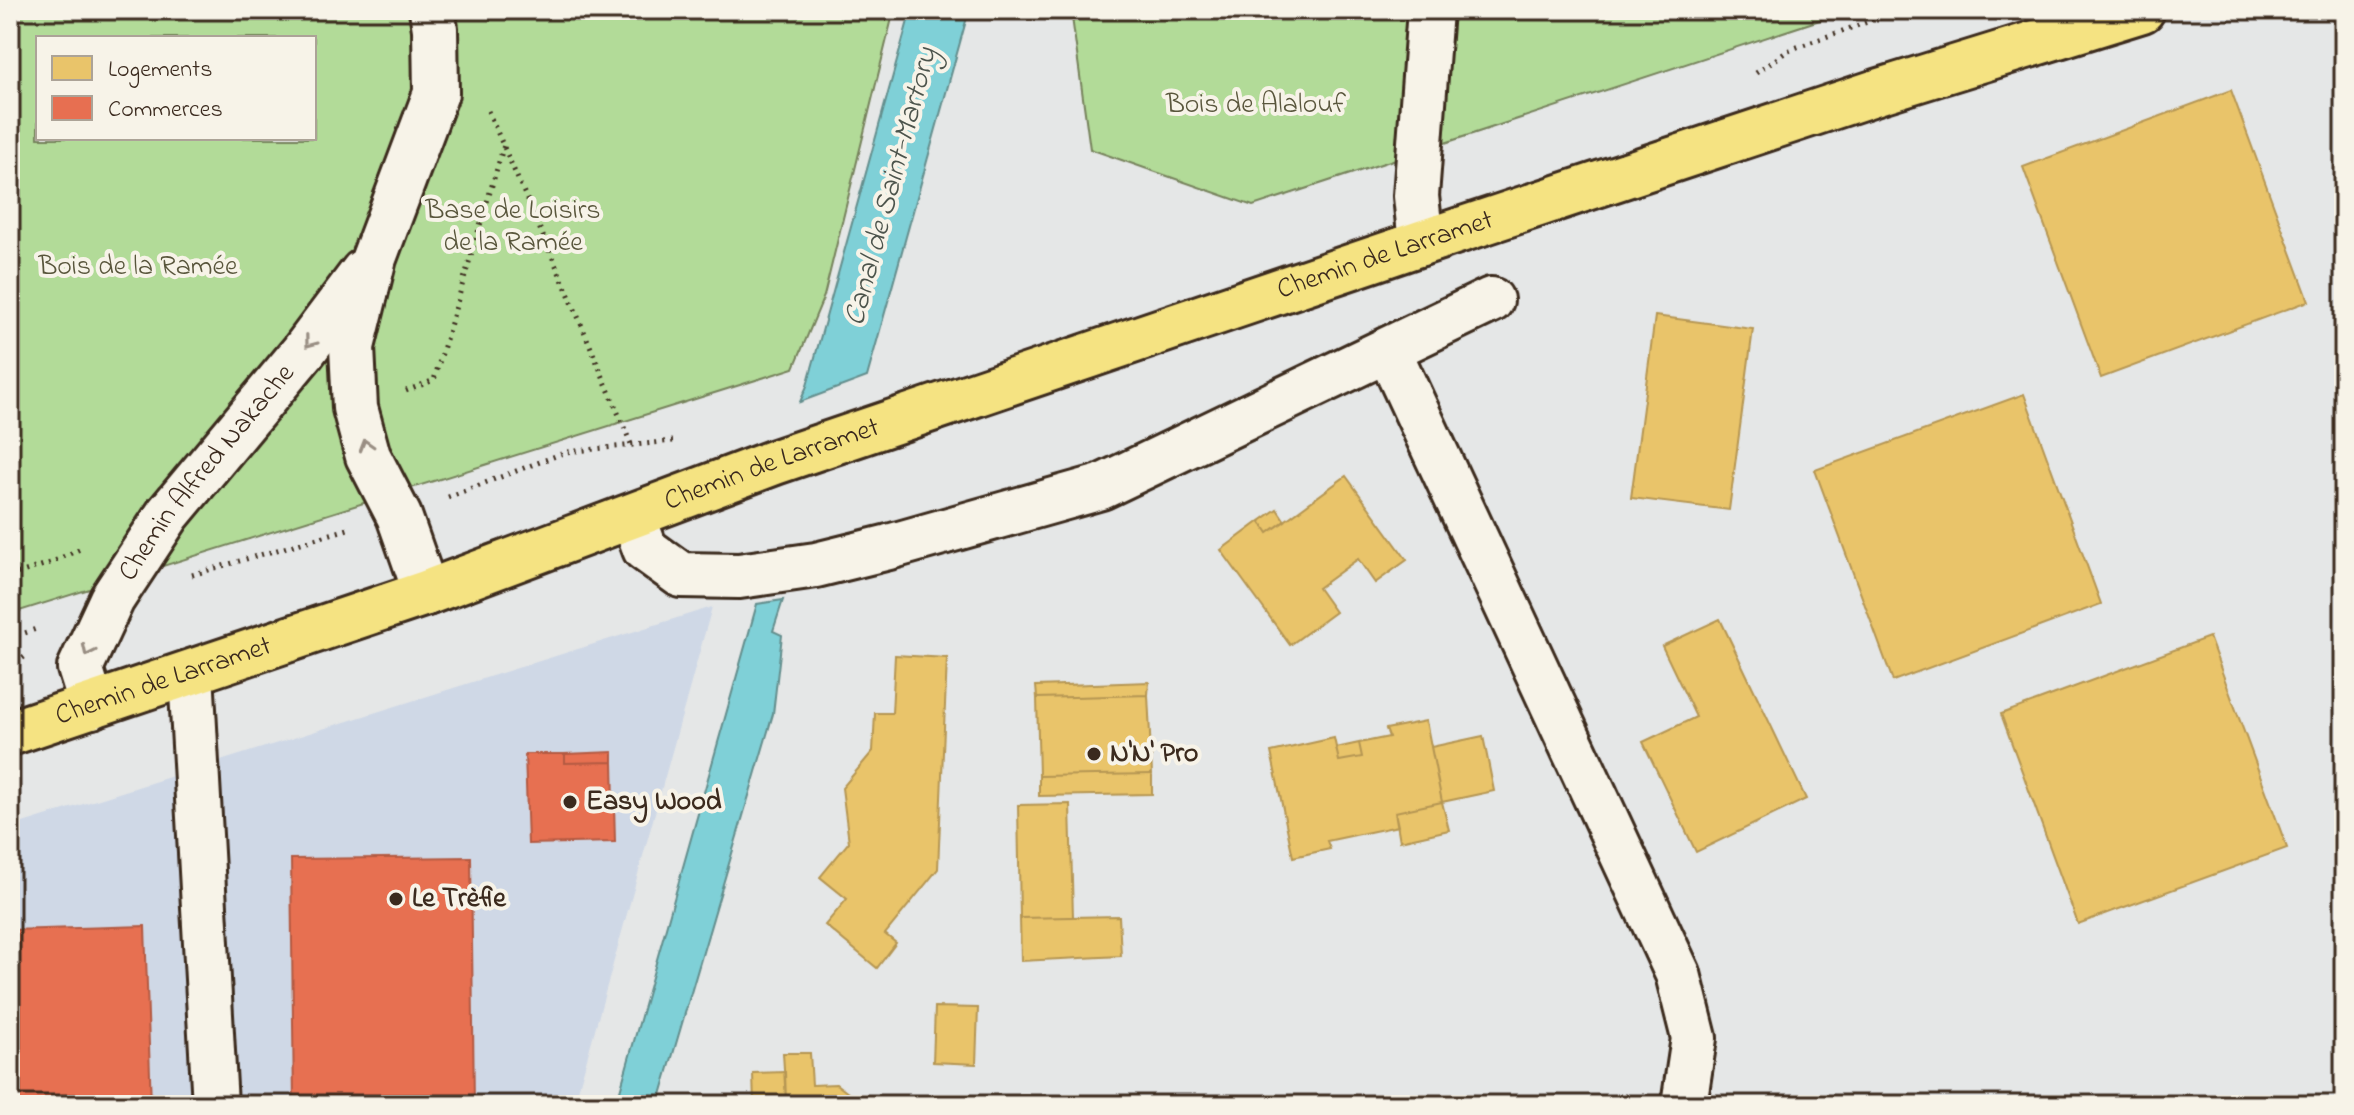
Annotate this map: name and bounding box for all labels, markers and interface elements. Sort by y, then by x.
legend [36,36,316,140]
water label: Canal de Saint-Martory [834,43,950,331]
text: Logements [108,53,212,88]
park label: Bois de Alalouf [1165,85,1346,126]
text: Commerces [108,93,223,128]
park label: Base de Loisirs de la Ramée [424,191,601,264]
street label: Chemin de Larramet [1272,200,1499,311]
park label: Bois de la Ramée [37,247,238,288]
one-way arrow [306,333,320,348]
street label: Chemin Alfred Nakache [108,355,305,590]
street label: Chemin de Larramet [659,408,885,522]
one-way arrow [359,439,375,453]
street label: Chemin de Larramet [50,626,277,737]
one-way arrow [82,643,98,658]
place label: N'N' Pro [1110,734,1198,775]
marker: N'N' Pro [1085,745,1103,763]
place label: Easy Wood [586,782,722,823]
marker: Easy Wood [561,793,579,811]
place label: Le Trèfle [412,879,507,920]
marker: Le Trèfle [387,890,405,908]

